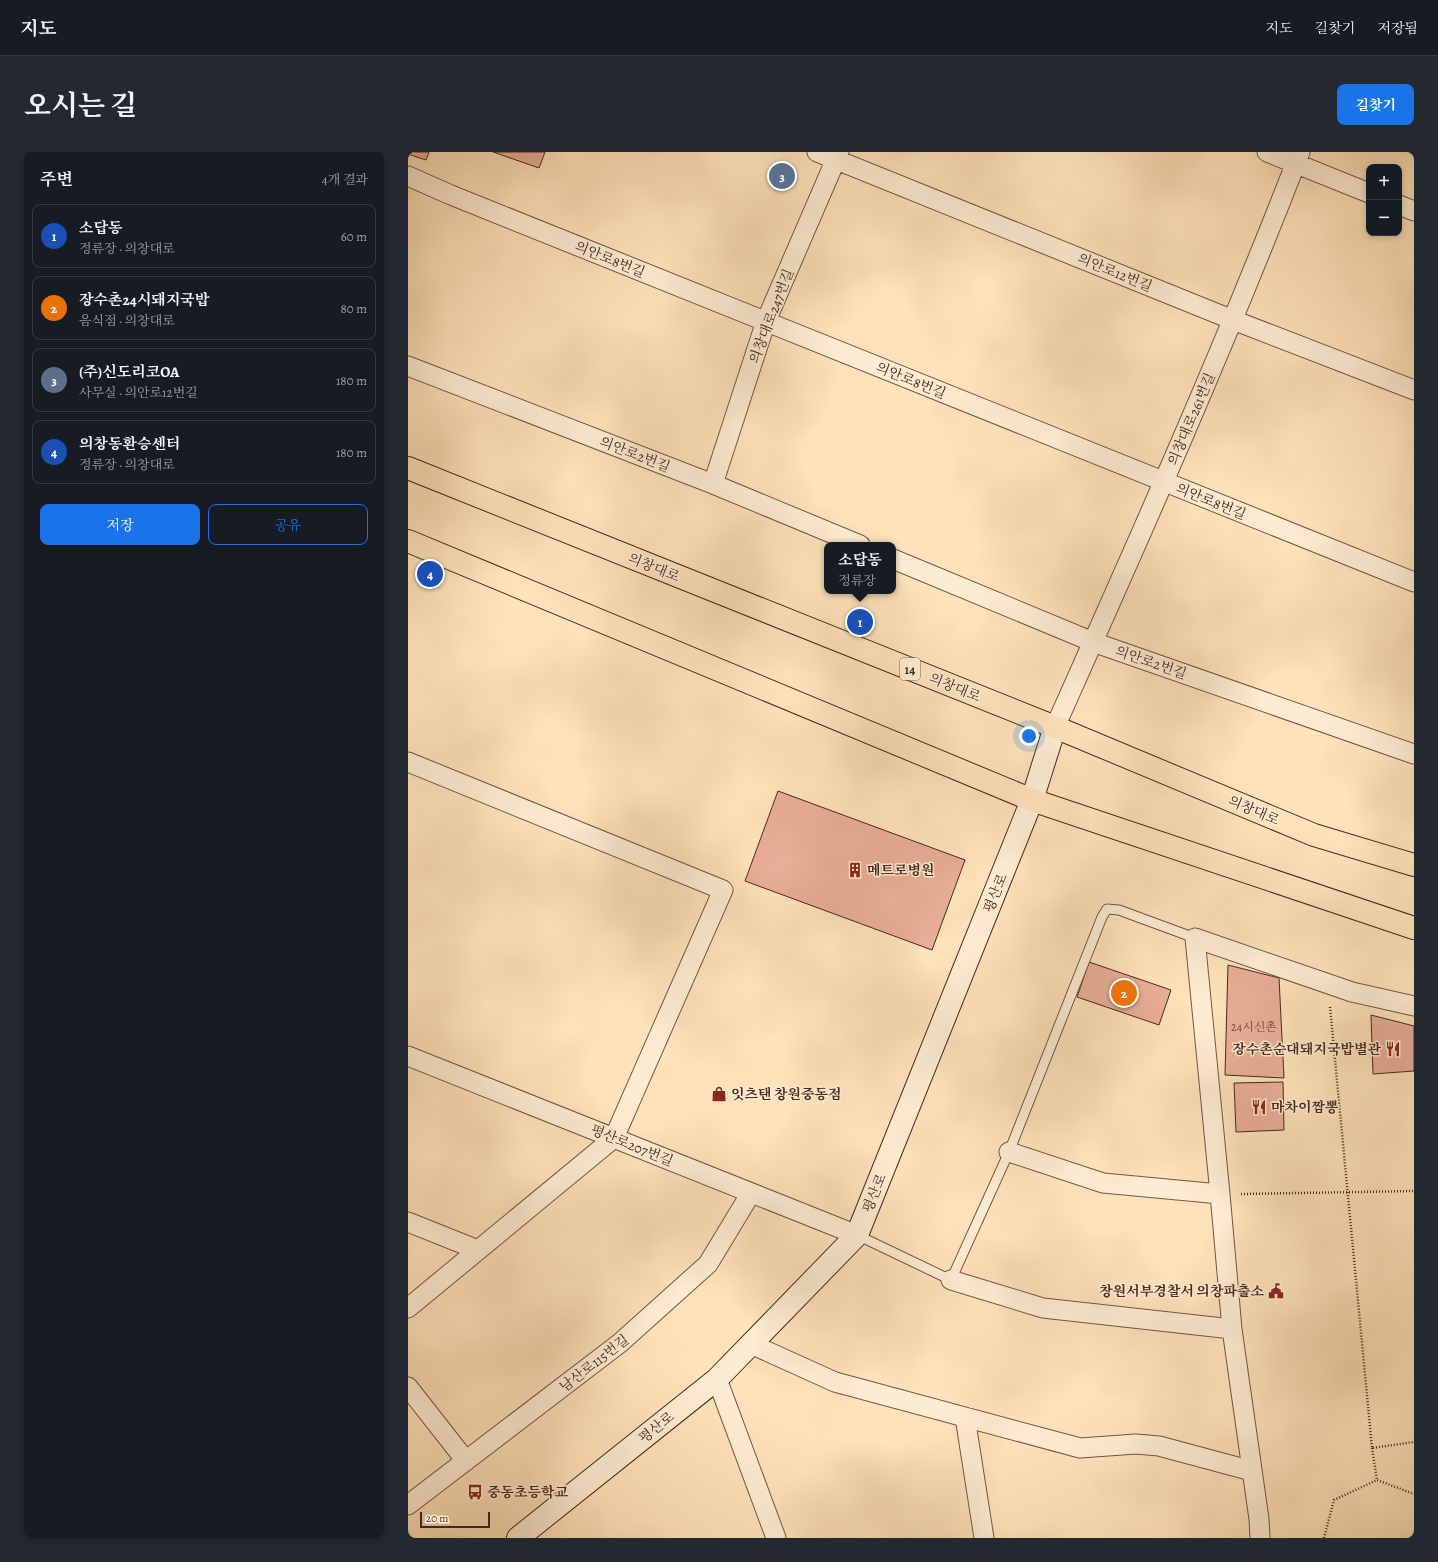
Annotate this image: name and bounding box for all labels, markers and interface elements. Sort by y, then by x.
text: 지도 [20,16,57,42]
text: 지도 [1266,19,1293,38]
text: 길찾기 [1315,19,1355,38]
text: 저장됨 [1377,19,1418,38]
button: 길찾기 [1337,84,1414,125]
text: 오시는 길 [24,87,137,125]
pin: 3 [769,161,795,191]
map controls [1366,164,1402,236]
button: + [1366,164,1402,200]
text: 주변 [40,168,73,191]
text: 4개 결과 [322,171,368,188]
button: − [1366,200,1402,236]
text: 소답동 [79,218,122,238]
text: 1 [52,228,56,245]
text: 60 m [341,228,367,245]
street label: 의안로8번길 [572,237,648,282]
text: 정류장 · 의창대로 [79,240,175,257]
street label: 의안로12번길 [1075,249,1155,296]
street label: 의창대로247번길 [745,266,798,366]
text: 장수촌24시돼지국밥 [79,290,209,310]
text: 2 [51,300,57,317]
text: 80 m [340,300,367,317]
text: 음식점 · 의창대로 [79,312,175,329]
street label: 의안로8번길 [873,358,949,403]
text: (주)신도리코OA [79,362,179,382]
street label: 의창대로261번길 [1163,370,1220,469]
text: 3 [51,372,57,389]
text: 180 m [336,372,367,389]
text: 사무실 · 의안로12번길 [79,384,198,401]
street label: 의안로2번길 [597,432,673,477]
text: 의창동환승센터 [79,434,180,454]
text: 4 [51,444,57,461]
text: 180 m [336,444,367,461]
text: 정류장 · 의창대로 [79,456,175,473]
street label: 의안로8번길 [1173,479,1249,524]
button: 저장 [40,504,200,545]
button: 공유 [208,504,368,545]
popup [824,542,896,594]
street label: 의창대로 [625,549,683,587]
text: 소답동 [838,550,882,570]
pin: 4 [417,559,443,589]
text: 정류장 [838,572,876,589]
pin: 1 [847,607,873,637]
street label: 의안로2번길 [1113,641,1189,684]
road number: 14 [900,658,920,680]
street label: 의창대로 [926,669,984,707]
your location [1019,726,1039,746]
street label: 의창대로 [1225,791,1283,830]
building icon: 메트로병원 [846,861,864,879]
place label: 메트로병원 [867,861,935,880]
street label: 평산로 [979,870,1012,916]
pin: 2 [1111,978,1137,1008]
house number: 24시신촌 [1231,1019,1277,1035]
place label: 장수촌순대돼지국밥별관 [1232,1040,1381,1059]
restaurant icon: 장수촌순대돼지국밥별관 [1384,1040,1402,1058]
shop icon: 잇츠탠 창원중동점 [710,1085,728,1103]
place label: 잇츠탠 창원중동점 [731,1085,842,1104]
restaurant icon: 마차이짬뽕 [1250,1098,1268,1116]
place label: 마차이짬뽕 [1271,1098,1339,1117]
street label: 평산로207번길 [588,1120,676,1171]
street label: 평산로 [858,1170,891,1216]
place label: 창원서부경찰서 의창파출소 [1099,1282,1264,1301]
public building icon: 창원서부경찰서 의창파출소 [1267,1282,1285,1300]
street label: 남산로115번길 [556,1330,633,1396]
street label: 평산로 [635,1407,678,1448]
bus stop icon: 중동초등학교 [466,1483,484,1501]
place label: 중동초등학교 [487,1483,569,1502]
scale bar [420,1510,490,1529]
text: 20 m [426,1511,448,1526]

